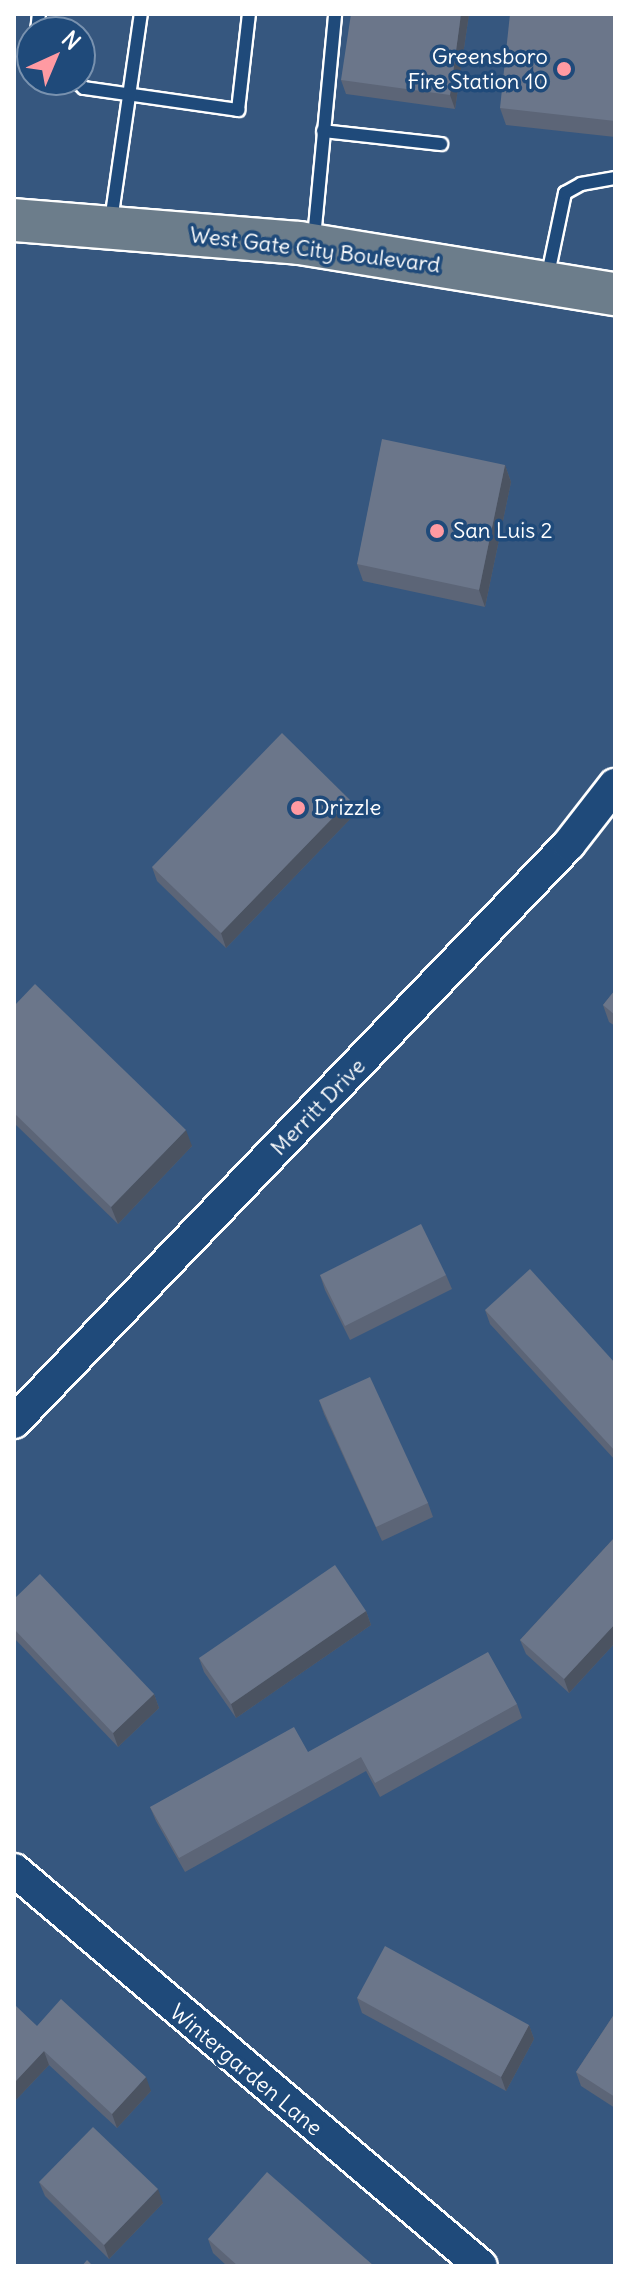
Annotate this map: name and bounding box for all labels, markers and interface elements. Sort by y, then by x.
north arrow [16,16,96,96]
text: N [56,25,86,56]
place label: Greensboro Fire Station 10 [407,43,548,94]
marker: Greensboro Fire Station 10 [555,60,573,78]
street label: West Gate City Boulevard [188,222,442,278]
place label: San Luis 2 [453,518,553,544]
marker: San Luis 2 [428,522,446,540]
place label: Drizzle [314,795,381,821]
marker: Drizzle [289,799,307,817]
street label: Merritt Drive [265,1053,371,1161]
street label: Wintergarden Lane [165,1999,327,2141]

